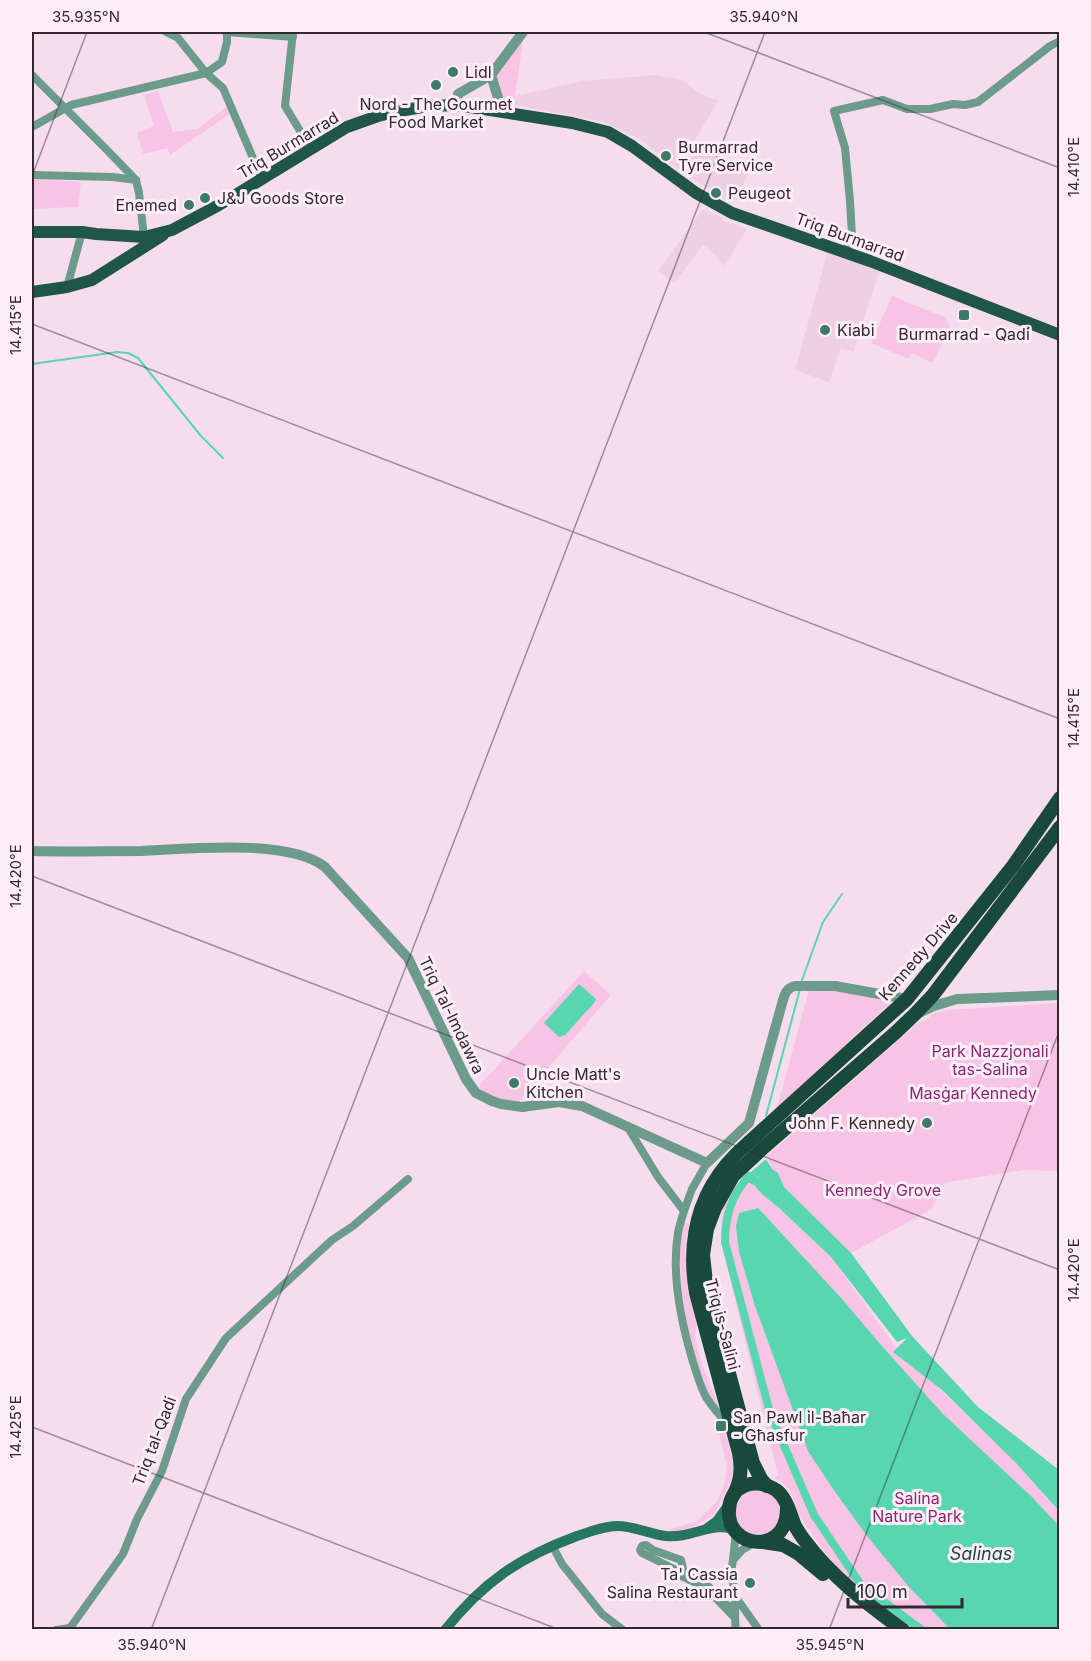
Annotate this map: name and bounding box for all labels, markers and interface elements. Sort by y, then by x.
text: 35.935°N [52,7,120,26]
text: 35.940°N [730,7,798,26]
place label: Lidl [465,62,492,82]
marker: Lidl [446,65,460,79]
marker: Nord - The Gourmet Food Market [429,78,443,92]
place label: Nord - The Gourmet Food Market [359,94,513,132]
street label: Triq Burmarrad [234,107,342,183]
place label: Burmarrad Tyre Service [678,137,773,175]
text: 14.410°E [1064,137,1083,197]
marker: Burmarrad Tyre Service [659,149,673,163]
place label: Peugeot [728,183,791,203]
marker: Peugeot [709,186,723,200]
place label: J&J Goods Store [217,188,344,208]
marker: J&J Goods Store [198,191,212,205]
place label: Enemed [115,195,177,215]
marker: Enemed [182,198,196,212]
street label: Triq Burmarrad [793,208,907,266]
text: 14.415°E [6,295,25,355]
marker: Burmarrad - Qadi [957,308,971,322]
place label: Kiabi [837,320,875,340]
marker: Kiabi [818,323,832,337]
place label: Burmarrad - Qadi [898,324,1030,344]
text: 14.415°E [1064,688,1083,748]
text: 14.420°E [6,844,25,908]
street label: Kennedy Drive [874,908,962,1004]
street label: Triq Tal-Imdawra [415,953,489,1077]
park label: Park Nazzjonali tas-Salina [931,1041,1049,1079]
place label: Uncle Matt's Kitchen [526,1064,621,1102]
marker: Uncle Matt's Kitchen [507,1076,521,1090]
park label: Masġar Kennedy [909,1083,1037,1103]
place label: John F. Kennedy [788,1113,915,1133]
marker: John F. Kennedy [920,1116,934,1130]
park label: Kennedy Grove [825,1180,941,1200]
text: 14.420°E [1064,1238,1083,1302]
street label: Triq is-Salini [701,1276,745,1372]
street label: Triq tal-Qadi [128,1393,180,1489]
text: 14.425°E [6,1395,25,1459]
place label: San Pawl il-Baħar - Għasfur [733,1407,866,1445]
marker: San Pawl il-Baħar - Għasfur [714,1419,728,1433]
park label: Salina Nature Park [872,1488,962,1526]
water label: Salinas [950,1543,1012,1564]
place label: Ta' Cassia Salina Restaurant [607,1564,738,1602]
scale bar [848,1571,962,1609]
marker: Ta' Cassia Salina Restaurant [743,1576,757,1590]
text: 100 m [857,1581,908,1602]
text: 35.940°N [118,1635,186,1654]
text: 35.945°N [796,1635,864,1654]

